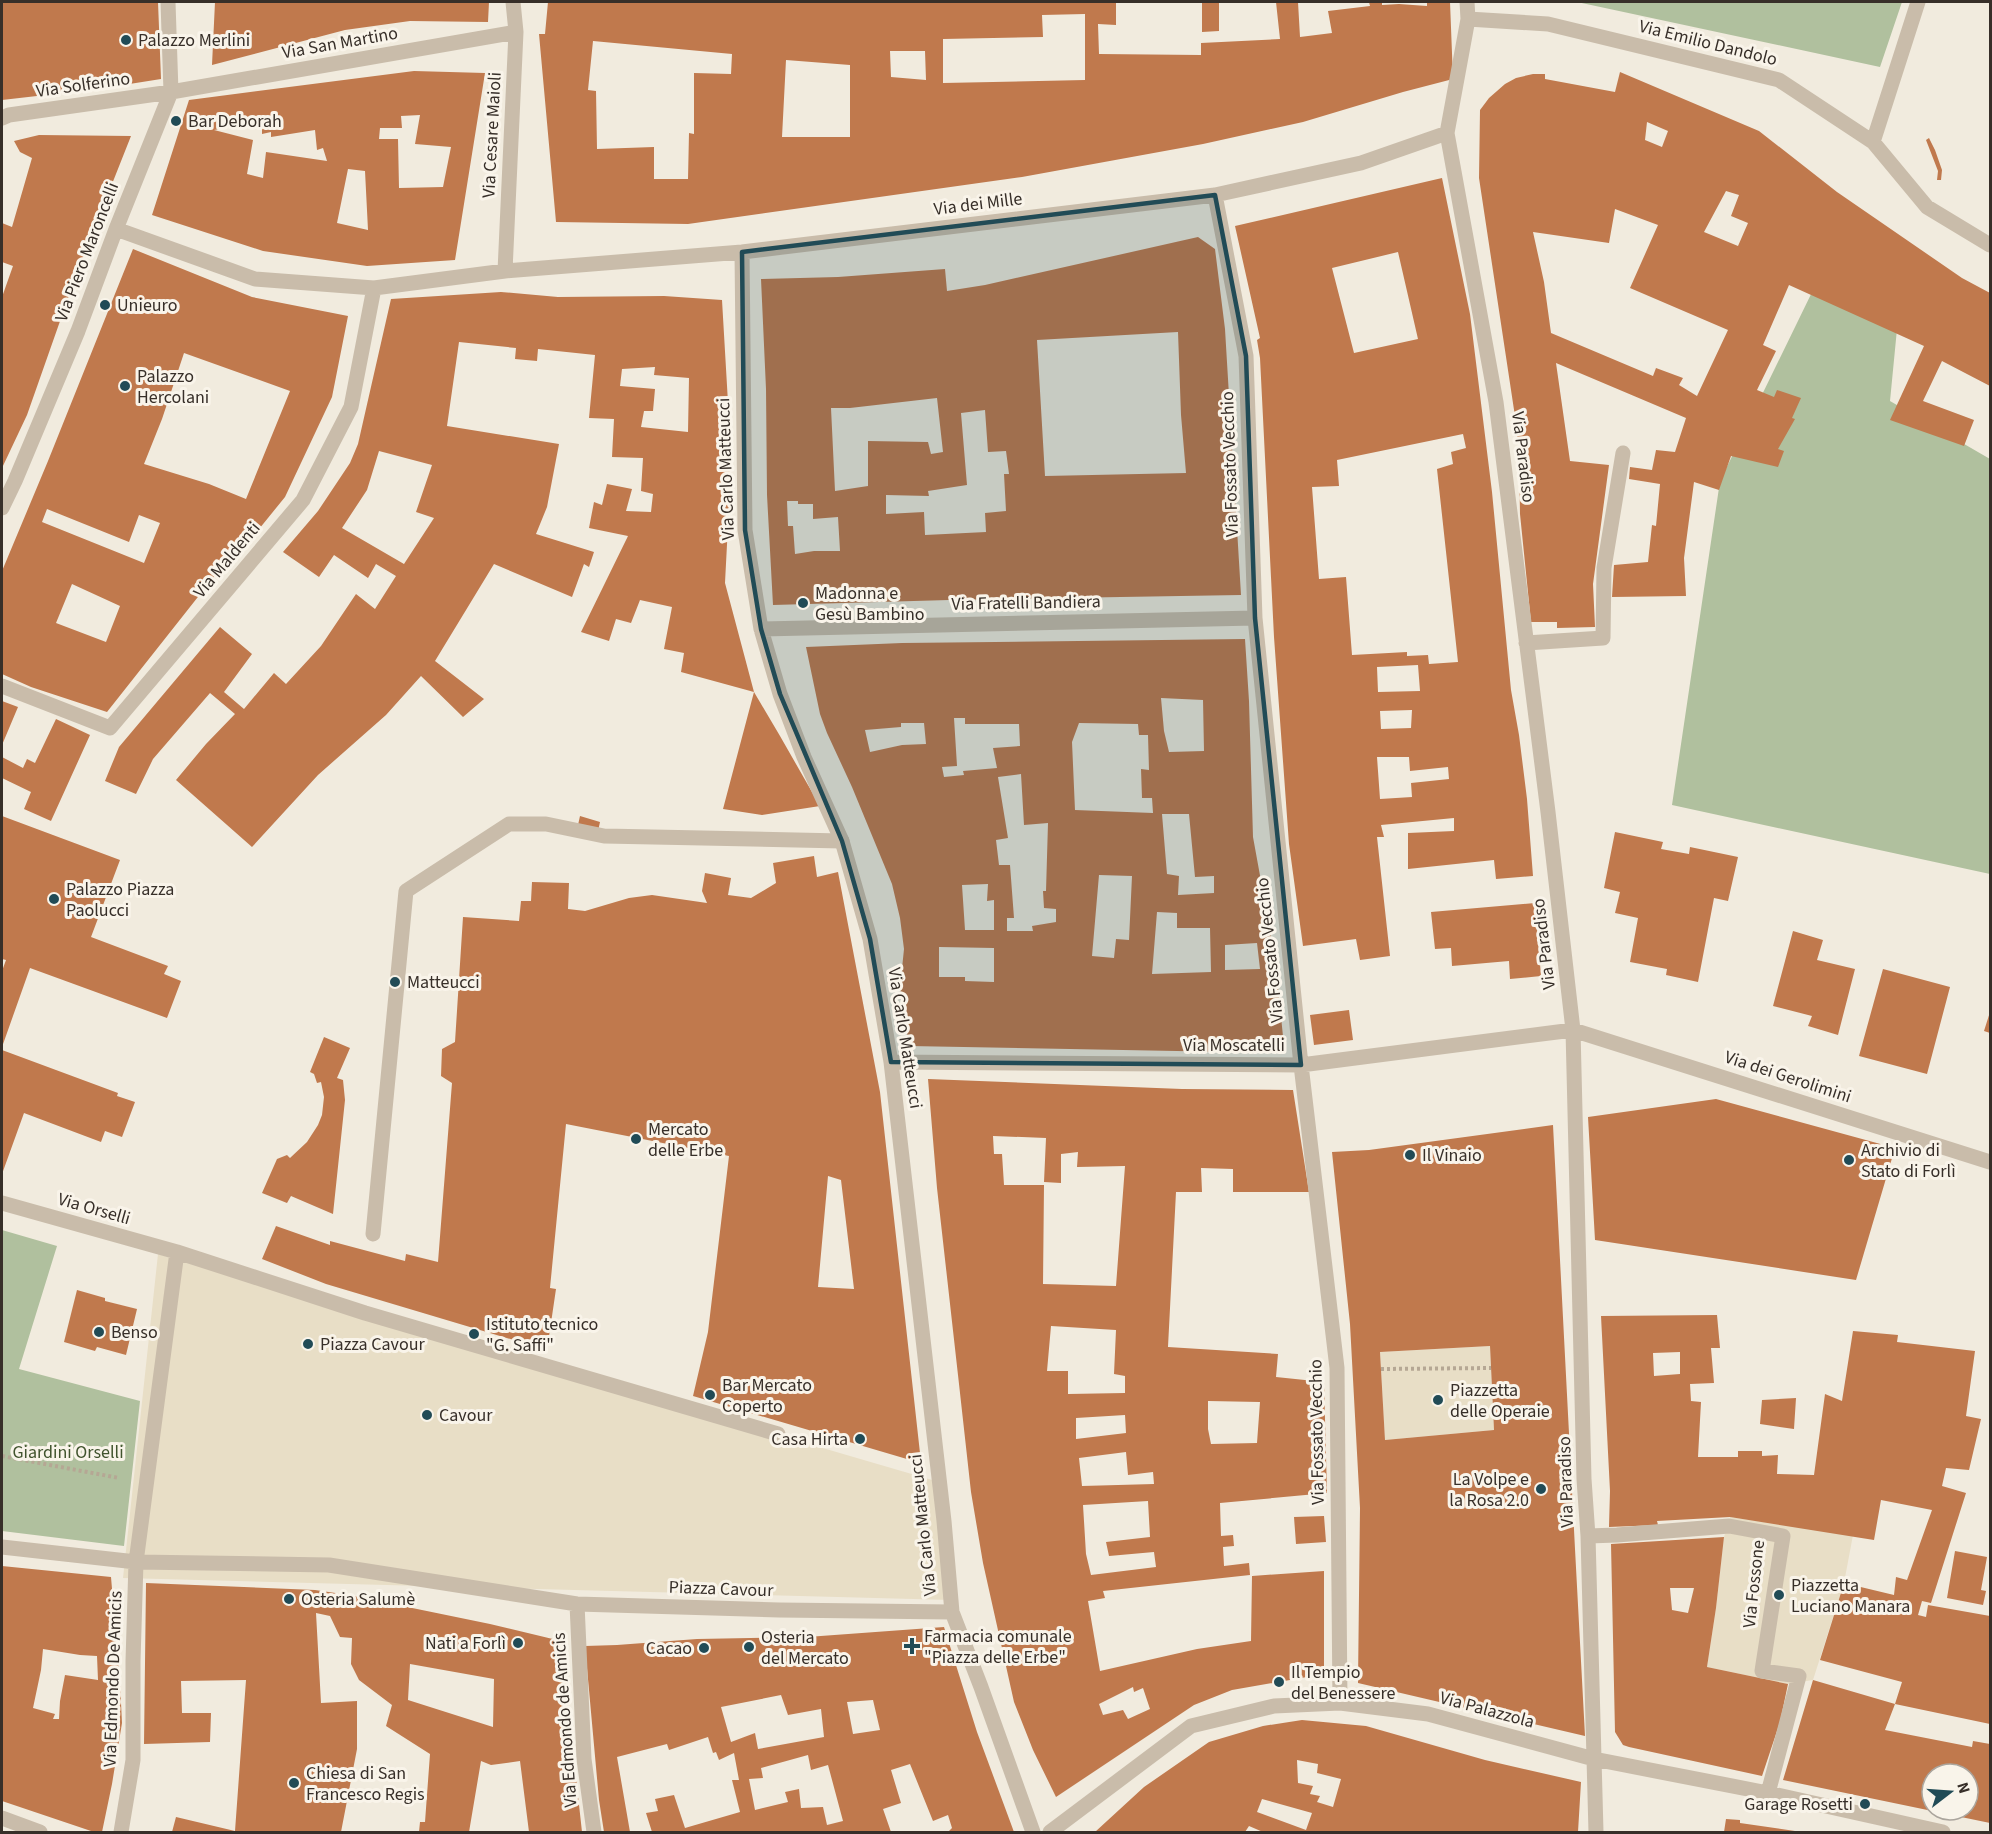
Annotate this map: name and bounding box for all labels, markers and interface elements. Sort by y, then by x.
street label: Via Emilio Dandolo [1636,14,1780,72]
street label: Via San Martino [280,21,400,65]
place label: Palazzo Merlini [138,28,250,53]
marker: Palazzo Merlini [119,33,133,47]
street label: Via Solferino [34,66,132,104]
street label: Via Cesare Maioli [476,71,508,199]
place label: Bar Deborah [188,109,282,134]
marker: Bar Deborah [169,114,183,128]
street label: Via Piero Maroncelli [49,179,125,325]
street label: Via dei Mille [932,186,1024,222]
place label: Unieuro [117,293,177,318]
marker: Unieuro [98,298,112,312]
place label: Palazzo Hercolani [137,364,209,410]
marker: Palazzo Hercolani [118,379,132,393]
street label: Via Fossato Vecchio [1215,391,1245,537]
street label: Via Carlo Matteucci [711,397,741,541]
street label: Via Paradiso [1505,410,1541,504]
street label: Via Maldenti [188,517,266,603]
place label: Madonna e Gesù Bambino [815,581,925,627]
street label: Via Fratelli Bandiera [951,589,1101,617]
marker: Madonna e Gesù Bambino [796,596,810,610]
street label: Via Fossato Vecchio [1250,876,1290,1024]
place label: Palazzo Piazza Paolucci [66,877,174,923]
marker: Palazzo Piazza Paolucci [47,892,61,906]
street label: Via Paradiso [1526,897,1562,991]
street label: Via Carlo Matteucci [882,966,928,1110]
place label: Matteucci [407,970,480,995]
marker: Matteucci [388,975,402,989]
street label: Via Moscatelli [1183,1033,1285,1058]
street label: Via dei Gerolimini [1721,1045,1855,1109]
place label: Mercato delle Erbe [648,1117,723,1163]
marker: Mercato delle Erbe [629,1132,643,1146]
place label: Archivio di Stato di Forlì [1861,1138,1956,1184]
place label: Il Vinaio [1422,1143,1482,1168]
marker: Il Vinaio [1403,1148,1417,1162]
marker: Archivio di Stato di Forlì [1842,1153,1856,1167]
street label: Via Orselli [55,1187,133,1231]
place label: Istituto tecnico "G. Saffi" [486,1312,598,1358]
place label: Benso [111,1320,158,1345]
marker: Benso [92,1325,106,1339]
marker: Istituto tecnico "G. Saffi" [467,1327,481,1341]
place label: Piazza Cavour [320,1332,425,1357]
marker: Piazza Cavour [301,1337,315,1351]
street label: Via Fossato Vecchio [1303,1359,1331,1505]
place label: Bar Mercato Coperto [722,1373,812,1419]
place label: Piazzetta delle Operaie [1450,1378,1550,1424]
marker: Bar Mercato Coperto [703,1388,717,1402]
marker: Piazzetta delle Operaie [1431,1393,1445,1407]
place label: Cavour [439,1403,493,1428]
marker: Cavour [420,1408,434,1422]
place label: Casa Hirta [771,1427,848,1452]
marker: Casa Hirta [853,1432,867,1446]
street label: Via Paradiso [1552,1436,1580,1528]
park label: Giardini Orselli [12,1440,124,1465]
street label: Via Carlo Matteucci [903,1453,943,1597]
place label: La Volpe e la Rosa 2.0 [1449,1467,1529,1513]
marker: La Volpe e la Rosa 2.0 [1534,1482,1548,1496]
street label: Via Fossone [1737,1539,1771,1629]
place label: Piazzetta Luciano Manara [1791,1573,1910,1619]
street label: Piazza Cavour [668,1575,775,1603]
place label: Osteria Salumè [301,1587,415,1612]
marker: Piazzetta Luciano Manara [1772,1588,1786,1602]
street label: Via Edmondo De Amicis [97,1590,129,1768]
marker: Osteria Salumè [282,1592,296,1606]
place label: Farmacia comunale "Piazza delle Erbe" [924,1624,1072,1670]
place label: Osteria del Mercato [761,1625,849,1671]
place label: Nati a Forlì [425,1631,506,1656]
street label: Via Edmondo de Amicis [546,1632,584,1808]
marker: Nati a Forlì [511,1636,525,1650]
place label: Cacao [646,1636,692,1661]
marker: Farmacia comunale "Piazza delle Erbe" [905,1639,919,1653]
marker: Osteria del Mercato [742,1640,756,1654]
marker: Cacao [697,1641,711,1655]
place label: Il Tempio del Benessere [1291,1660,1395,1706]
marker: Il Tempio del Benessere [1272,1675,1286,1689]
street label: Via Palazzola [1437,1685,1537,1735]
place label: Chiesa di San Francesco Regis [306,1761,425,1807]
north arrow [1920,1762,1980,1822]
marker: Chiesa di San Francesco Regis [287,1776,301,1790]
text: N [1951,1780,1975,1796]
place label: Garage Rosetti [1744,1792,1853,1817]
marker: Garage Rosetti [1858,1797,1872,1811]

